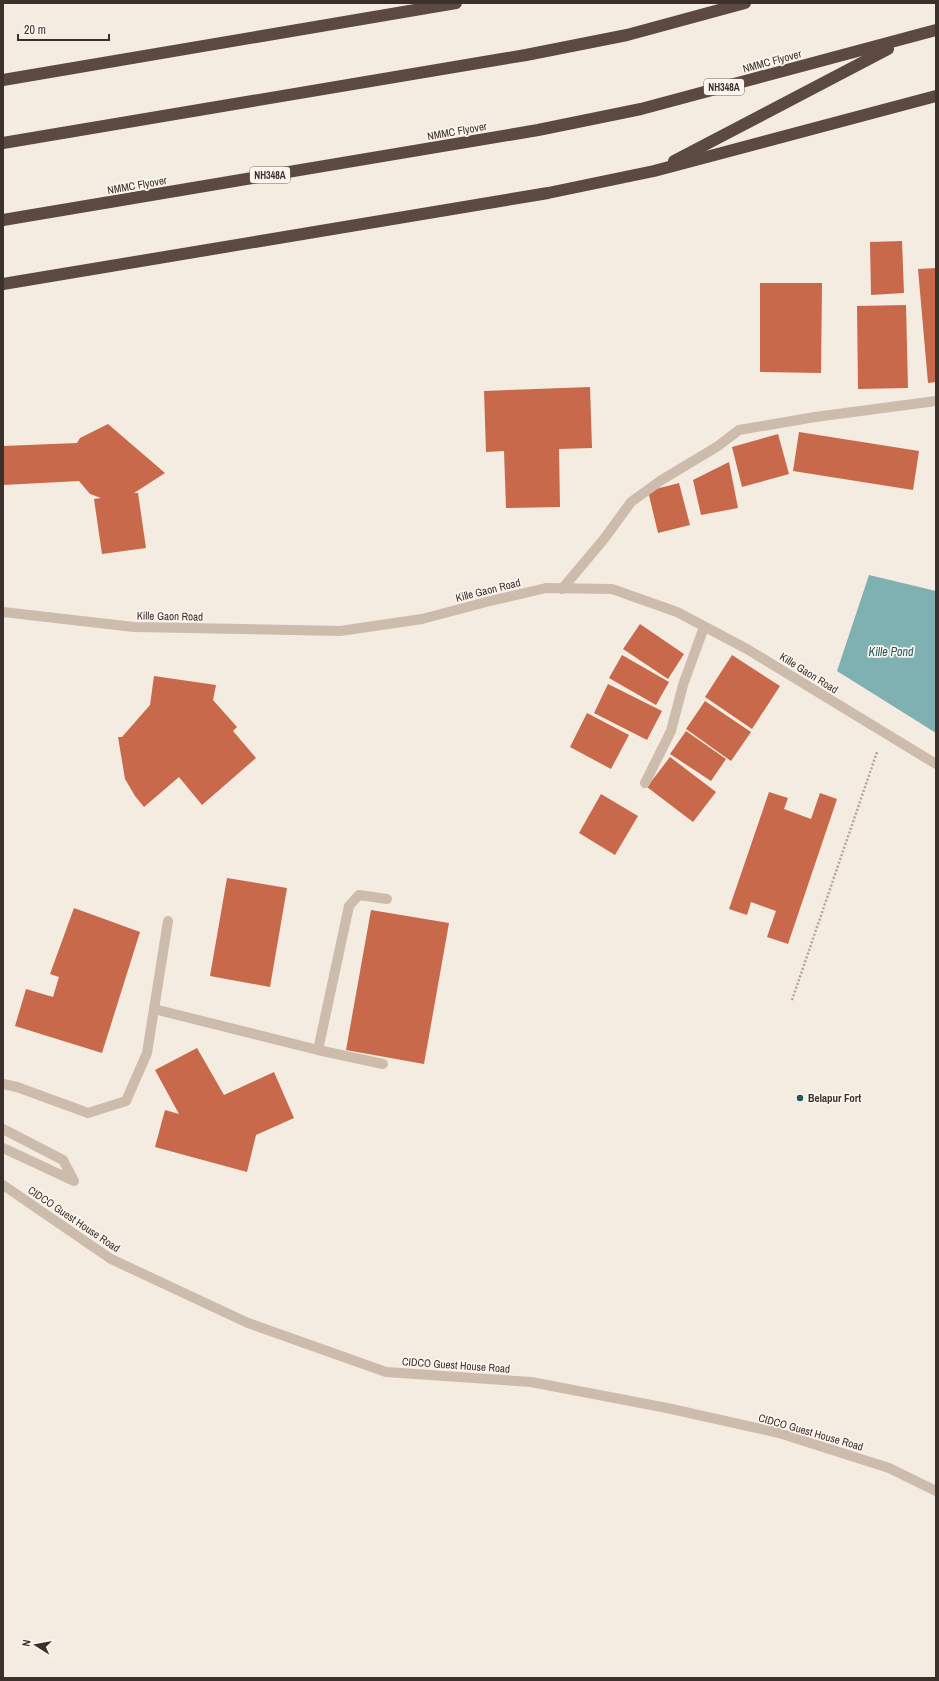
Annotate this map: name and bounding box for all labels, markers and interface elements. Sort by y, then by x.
scale bar [18,16,109,42]
text: 20 m [24,22,46,38]
street label: NMMC Flyover [741,46,803,76]
road number: NH348A [704,79,744,95]
street label: NMMC Flyover [426,119,488,143]
road number: NH348A [250,167,290,183]
street label: NMMC Flyover [106,173,168,197]
street label: Kille Gaon Road [454,575,522,605]
street label: Kille Gaon Road [137,608,203,624]
water label: Kille Pond [869,644,914,660]
street label: Kille Gaon Road [777,650,841,696]
place label: Belapur Fort [808,1091,861,1105]
marker: Belapur Fort [795,1093,805,1103]
street label: CIDCO Guest House Road [25,1183,123,1255]
street label: CIDCO Guest House Road [401,1354,511,1376]
street label: CIDCO Guest House Road [757,1410,865,1454]
north arrow [16,1625,56,1665]
text: N [19,1639,34,1648]

